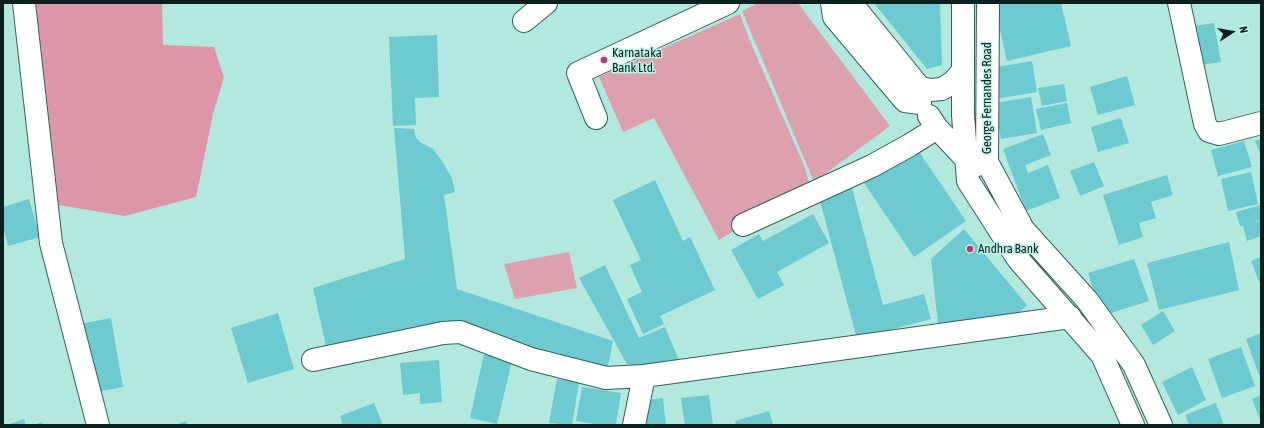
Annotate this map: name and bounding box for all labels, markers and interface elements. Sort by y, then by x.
north arrow [1212,12,1252,52]
text: N [1237,25,1250,34]
street label: George Fernandes Road [979,42,995,154]
place label: Karnataka Bank Ltd. [612,45,662,76]
marker: Karnataka Bank Ltd. [599,55,609,65]
place label: Andhra Bank [978,241,1039,257]
marker: Andhra Bank [965,244,975,254]

